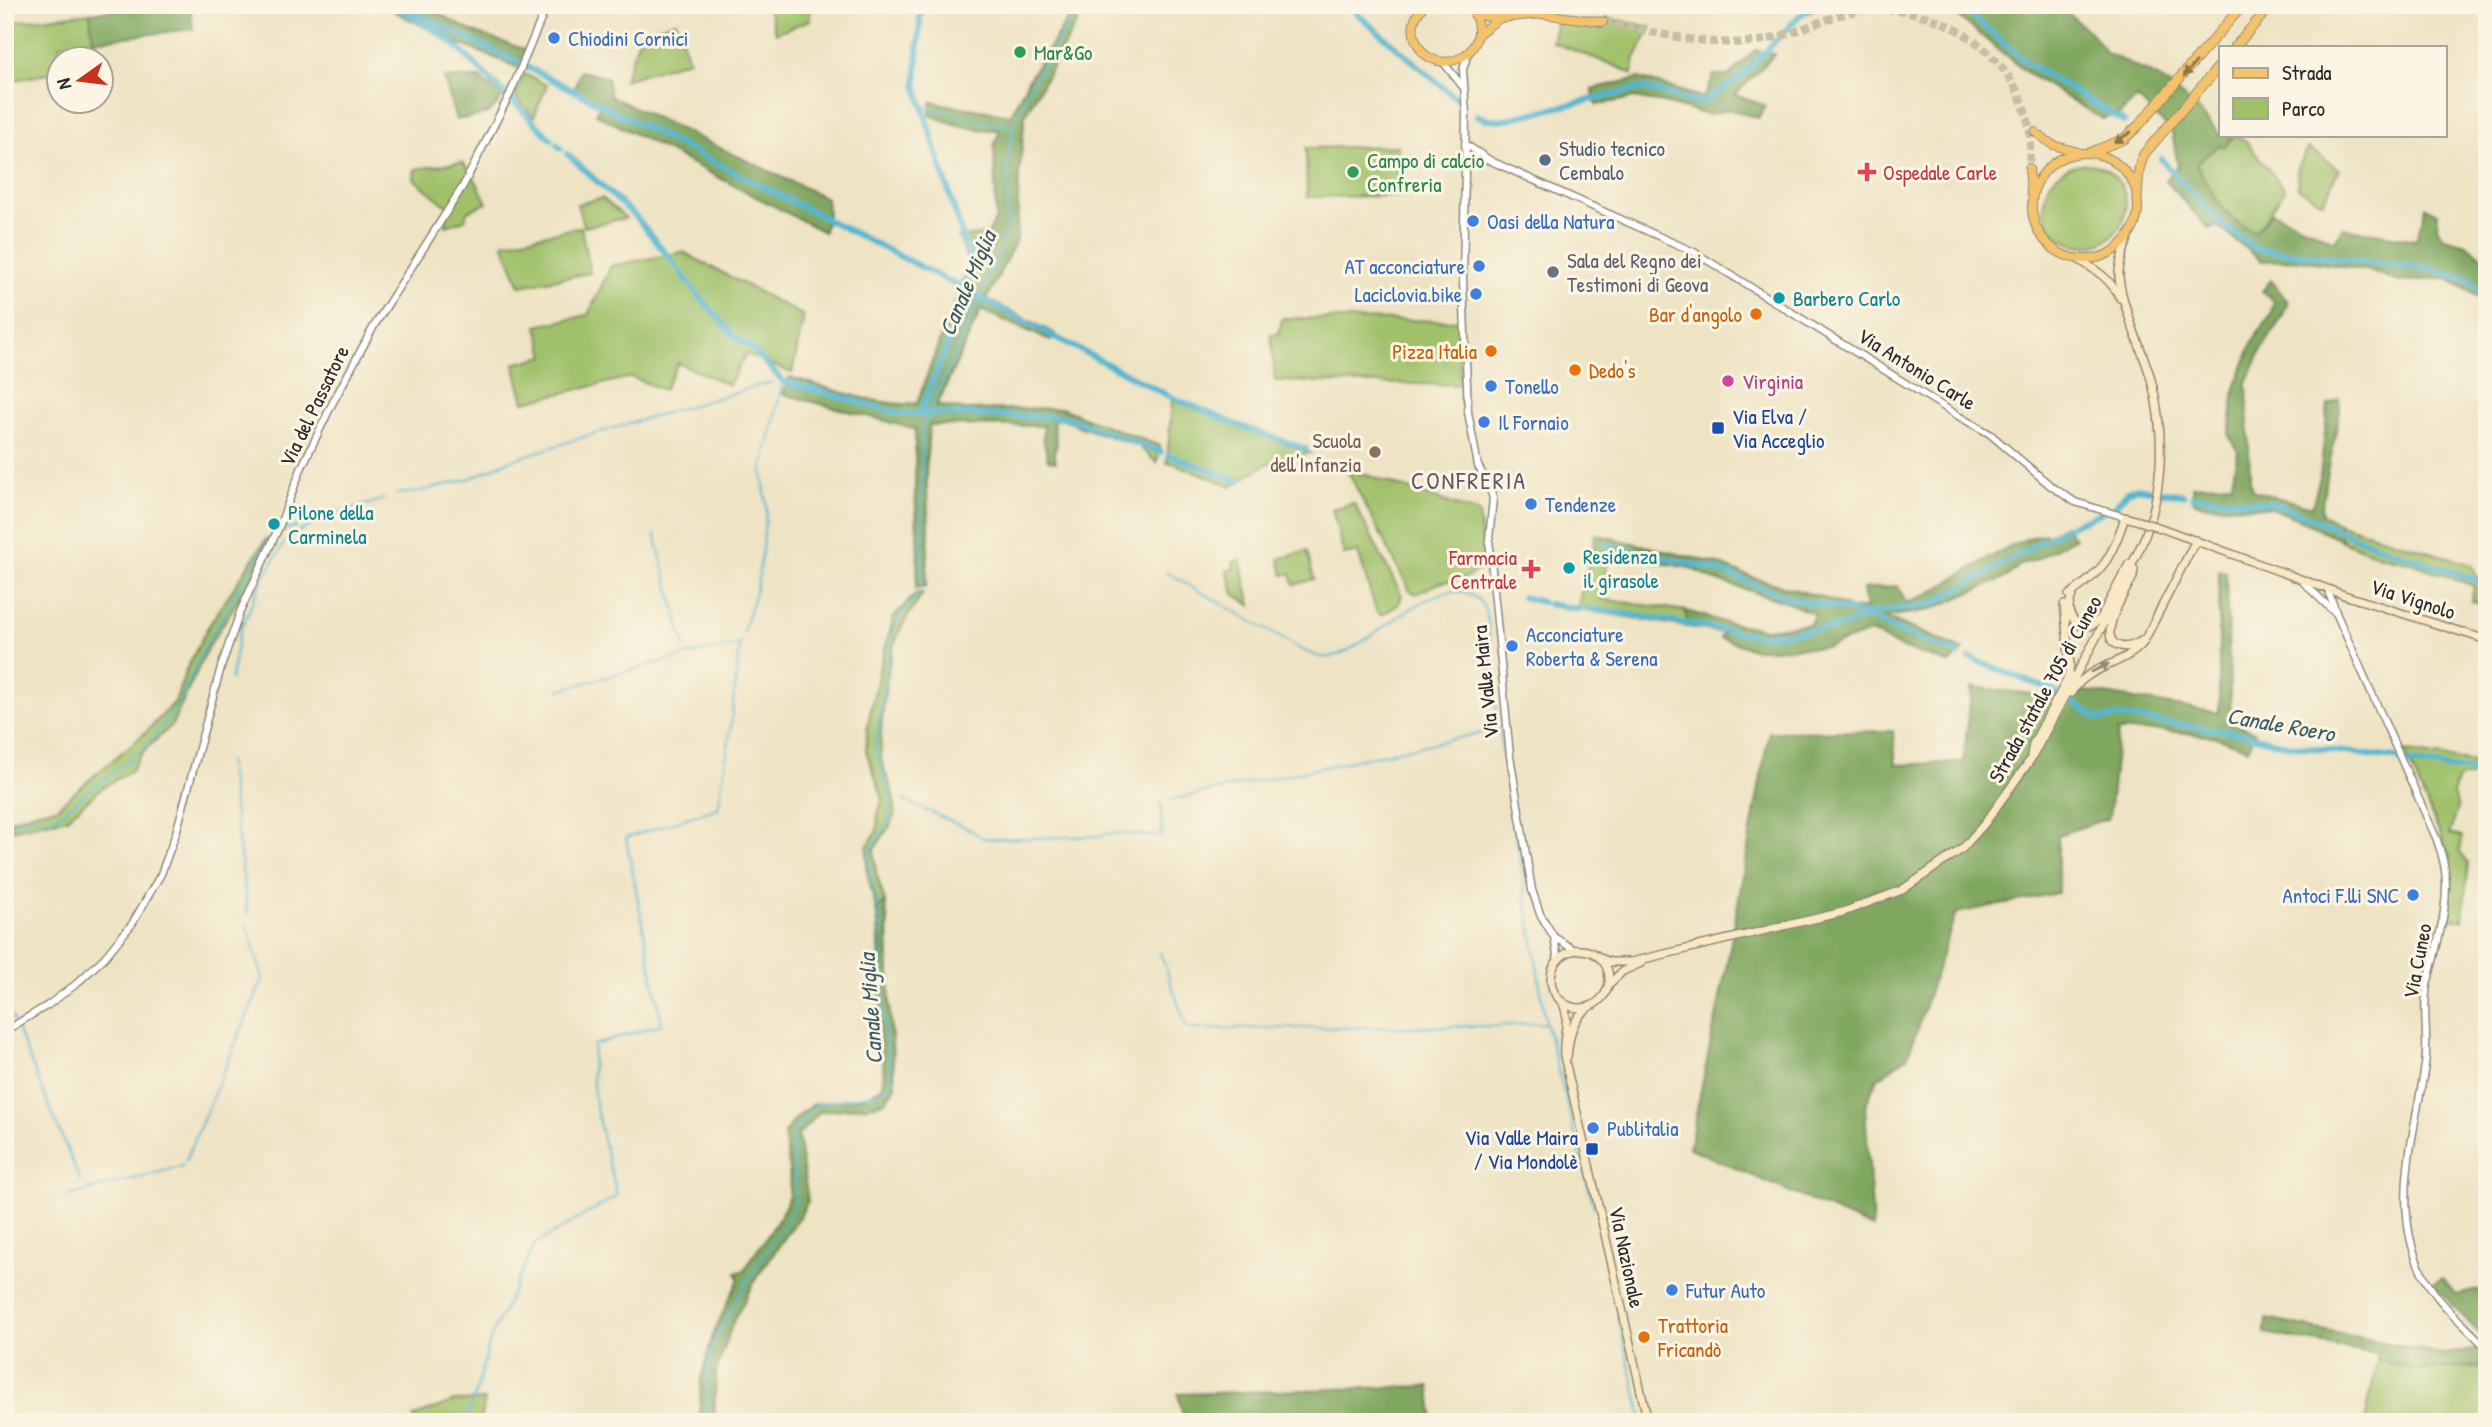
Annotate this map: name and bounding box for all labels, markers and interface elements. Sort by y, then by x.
place label: Chiodini Cornici [568,24,689,53]
marker: Chiodini Cornici [546,30,562,46]
place label: Mar&Go [1034,38,1093,67]
marker: Mar&Go [1012,44,1028,60]
north arrow [46,46,116,116]
legend [2219,46,2446,136]
text: Strada [2282,58,2332,87]
one-way arrow [2183,60,2198,77]
text: N [50,76,77,92]
text: Parco [2282,94,2325,123]
one-way arrow [2114,130,2133,143]
place label: Studio tecnico Cembalo [1559,134,1665,187]
place label: Campo di calcio Confreria [1367,146,1484,199]
marker: Studio tecnico Cembalo [1537,152,1553,168]
place label: Ospedale Carle [1883,158,1997,187]
marker: Ospedale Carle [1857,162,1877,182]
marker: Campo di calcio Confreria [1345,164,1361,180]
place label: Oasi della Natura [1487,207,1615,236]
marker: Oasi della Natura [1465,213,1481,229]
water label: Canale Miglia [931,224,1005,341]
place label: Sala del Regno dei Testimoni di Geova [1567,246,1708,299]
place label: AT acconciature [1344,252,1465,281]
marker: AT acconciature [1471,258,1487,274]
marker: Sala del Regno dei Testimoni di Geova [1545,264,1561,280]
place label: Laciclovia.bike [1355,280,1462,309]
place label: Barbero Carlo [1793,284,1900,313]
marker: Laciclovia.bike [1468,286,1484,302]
marker: Barbero Carlo [1771,290,1787,306]
place label: Bar d'angolo [1649,300,1742,329]
marker: Bar d'angolo [1748,306,1764,322]
street label: Via Antonio Carle [1852,321,1982,417]
place label: Pizza Italia [1392,337,1477,366]
street label: Via del Passatore [272,341,356,471]
marker: Pizza Italia [1483,343,1499,359]
place label: Dedo's [1589,356,1636,385]
marker: Dedo's [1567,362,1583,378]
place label: Virginia [1742,367,1803,396]
place label: Tonello [1505,372,1559,401]
marker: Virginia [1720,373,1736,389]
marker: Tonello [1483,378,1499,394]
place label: Via Elva / Via Acceglio [1732,402,1825,455]
place label: Il Fornaio [1498,408,1569,437]
marker: Il Fornaio [1476,414,1492,430]
marker: Via Elva / Via Acceglio [1710,420,1726,436]
place label: Scuola dell'Infanzia [1270,426,1361,479]
marker: Scuola dell'Infanzia [1367,444,1383,460]
district label: CONFRERIA [1411,464,1527,496]
place label: Tendenze [1545,490,1616,519]
marker: Tendenze [1523,496,1539,512]
place label: Pilone della Carminela [288,498,373,551]
marker: Pilone della Carminela [266,516,282,532]
place label: Residenza il girasole [1583,542,1659,595]
place label: Farmacia Centrale [1448,543,1517,596]
marker: Residenza il girasole [1561,560,1577,576]
marker: Farmacia Centrale [1523,561,1539,577]
street label: Via Vignolo [2367,572,2459,626]
street label: Strada statale 705 di Cuneo [1981,590,2109,788]
place label: Acconciature Roberta & Serena [1526,620,1658,673]
street label: Via Valle Maira [1465,624,1505,740]
marker: Acconciature Roberta & Serena [1504,638,1520,654]
one-way arrow [2090,662,2111,673]
water label: Canale Roero [2225,699,2339,749]
place label: Antoci F.lli SNC [2283,881,2399,910]
marker: Antoci F.lli SNC [2405,887,2421,903]
street label: Via Cuneo [2396,921,2438,1001]
water label: Canale Miglia [851,951,890,1065]
place label: Publitalia [1607,1114,1678,1143]
marker: Publitalia [1585,1120,1601,1136]
place label: Via Valle Maira / Via Mondolè [1464,1123,1578,1176]
marker: Via Valle Maira / Via Mondolè [1584,1141,1600,1157]
street label: Via Nazionale [1602,1204,1652,1310]
place label: Futur Auto [1685,1276,1765,1305]
marker: Futur Auto [1664,1282,1680,1298]
place label: Trattoria Fricandò [1657,1311,1728,1364]
marker: Trattoria Fricandò [1636,1329,1652,1345]

